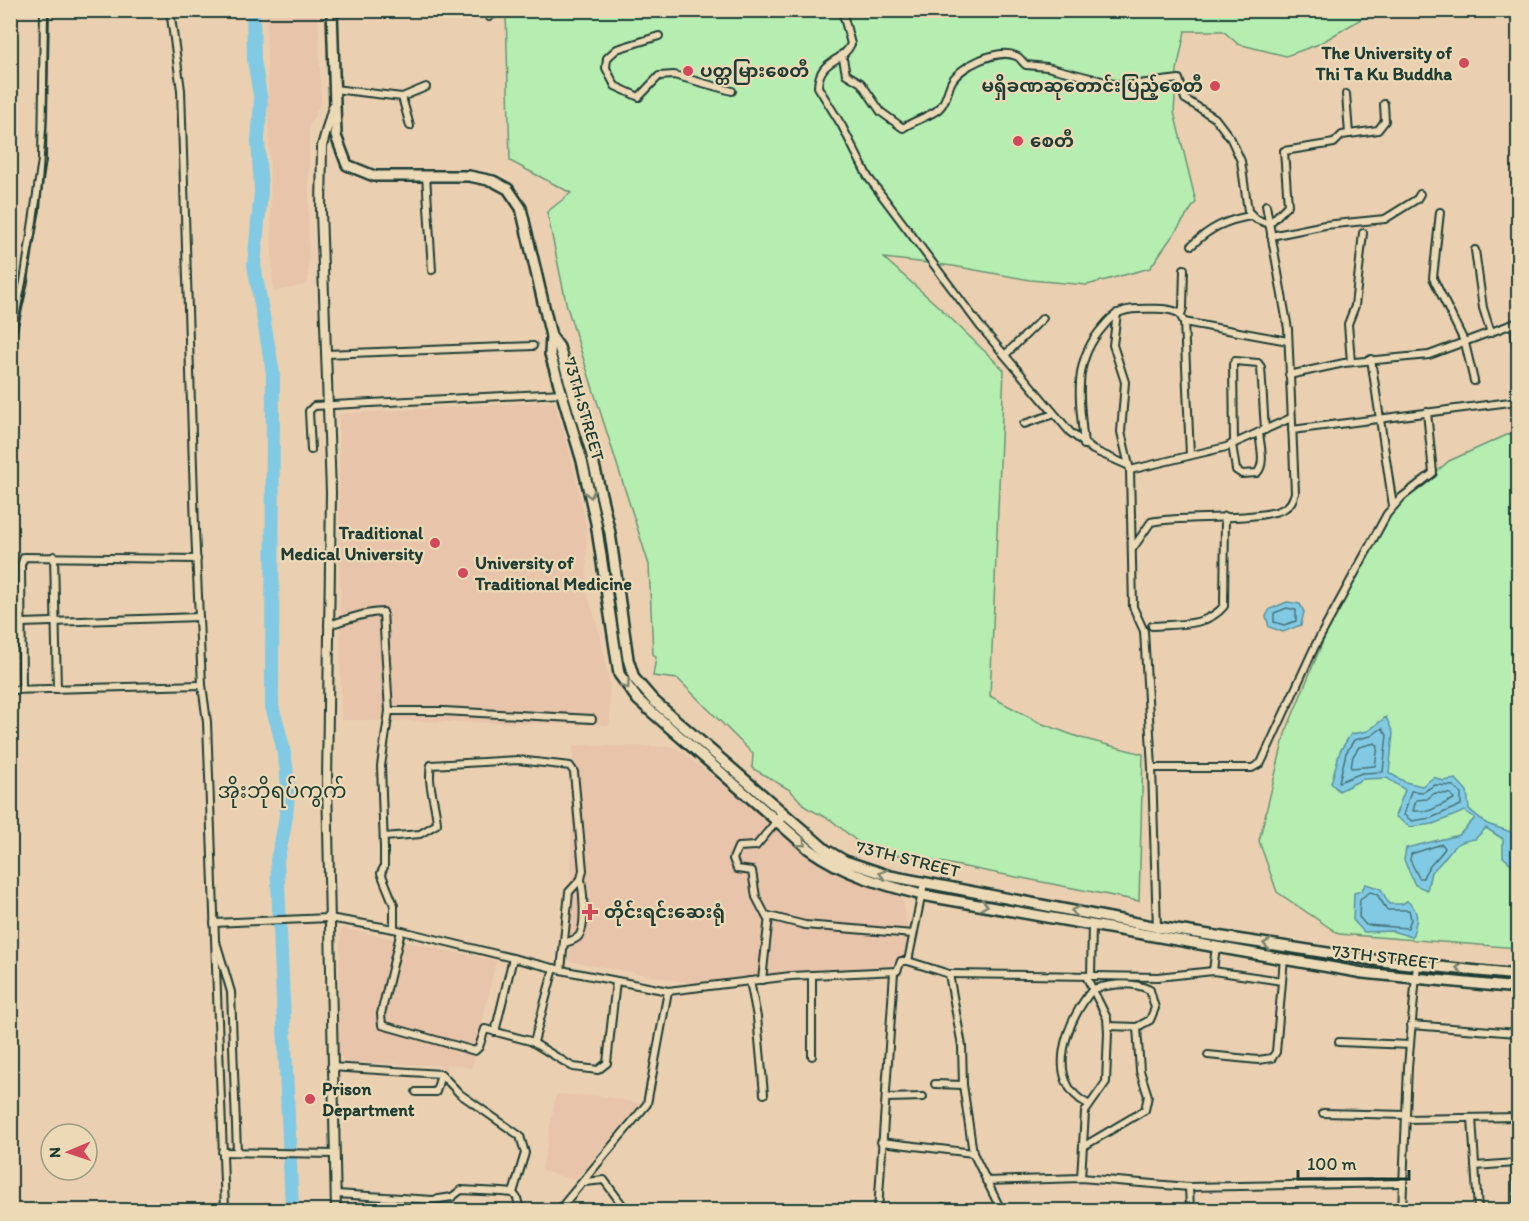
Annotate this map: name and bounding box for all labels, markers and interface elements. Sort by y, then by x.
place label: The University of Thi Ta Ku Buddha [1314,42,1452,85]
marker: The University of Thi Ta Ku Buddha [1457,56,1471,70]
place label: ပတ္တမြားစေတီ [700,59,809,85]
marker: ပတ္တမြားစေတီ [681,64,695,78]
place label: မရှိခဏဆုတောင်းပြည့်စေတီ [981,74,1203,100]
marker: မရှိခဏဆုတောင်းပြည့်စေတီ [1208,79,1222,93]
place label: စေတီ [1030,129,1074,152]
marker: စေတီ [1011,134,1025,148]
street label: 73TH STREET [559,355,609,463]
one-way arrow [582,489,595,499]
place label: Traditional Medical University [280,522,424,565]
marker: Traditional Medical University [428,536,442,550]
place label: University of Traditional Medicine [474,552,632,595]
marker: University of Traditional Medicine [456,566,470,580]
one-way arrow [619,678,630,689]
district label: အိုးဘိုရပ်ကွက် [217,775,347,808]
street label: 73TH STREET [854,835,962,883]
one-way arrow [795,836,806,847]
one-way arrow [879,868,889,881]
one-way arrow [978,898,988,911]
place label: တိုင်းရင်းဆေးရုံ [604,900,725,926]
marker: တိုင်းရင်းဆေးရုံ [581,903,599,921]
one-way arrow [1070,905,1080,918]
one-way arrow [1262,938,1272,950]
street label: 73TH STREET [1331,940,1439,974]
one-way arrow [1456,963,1465,975]
place label: Prison Department [322,1078,415,1121]
marker: Prison Department [303,1092,317,1106]
north arrow [39,1122,99,1182]
scale bar [1298,1143,1409,1181]
text: N [45,1147,64,1158]
text: 100 m [1307,1153,1357,1175]

